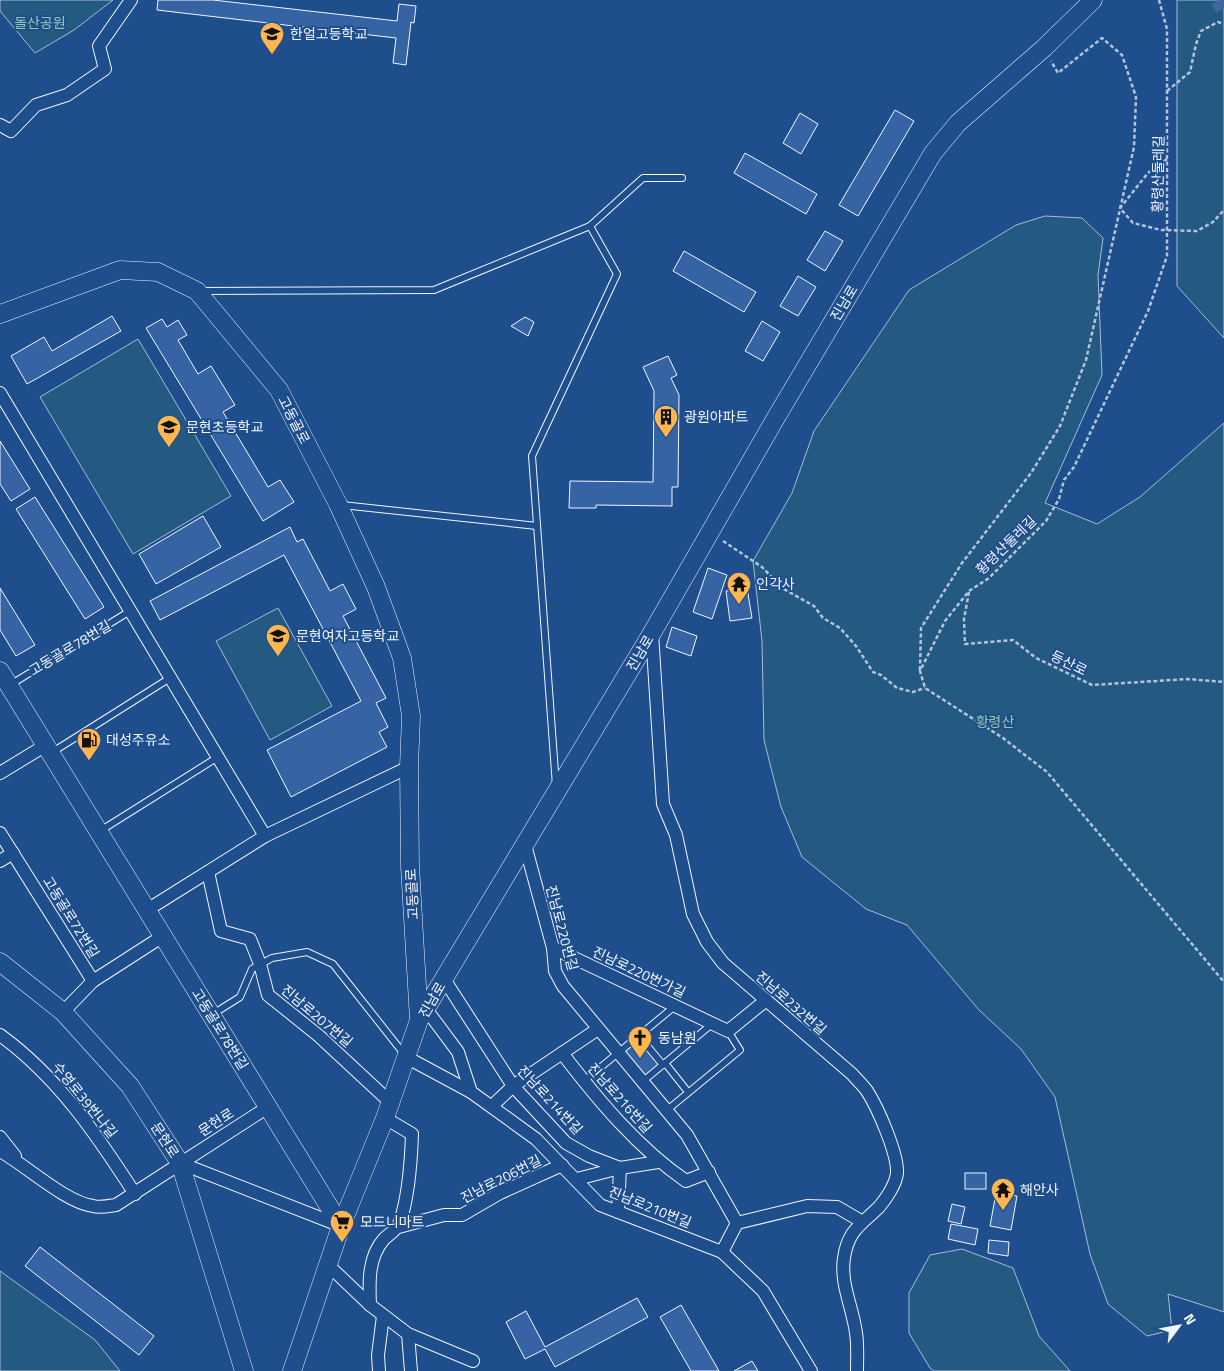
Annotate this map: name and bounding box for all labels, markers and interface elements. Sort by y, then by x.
park label: 돌산공원 [14,12,66,33]
school or university icon: 한얼고등학교 [259,21,285,55]
place label: 한얼고등학교 [290,23,367,44]
street label: 황령산둘레길 [1146,135,1169,213]
street label: 진남로 [825,281,863,325]
street label: 고동골로 [273,392,316,448]
building icon: 광원아파트 [653,404,679,438]
place label: 광원아파트 [684,406,749,427]
school or university icon: 문현초등학교 [156,414,182,448]
place label: 문현초등학교 [186,416,263,437]
street label: 황령산둘레길 [971,510,1041,579]
temple icon: 인각사 [726,571,752,605]
place label: 인각사 [756,573,795,594]
street label: 고동골로78번길 [24,615,115,681]
school or university icon: 문현여자고등학교 [265,623,291,657]
place label: 문현여자고등학교 [296,625,399,646]
street label: 진남로 [621,631,659,675]
street label: 등산로 [1047,645,1091,681]
park label: 황령산 [976,711,1014,732]
fuel station icon: 대성주유소 [76,727,102,761]
place label: 대성주유소 [106,729,171,750]
street label: 고동골로 [400,868,423,920]
street label: 고동골로72번길 [38,872,105,962]
street label: 진남로220번길 [541,883,584,973]
street label: 진남로220번가길 [589,941,689,1002]
street label: 진남로232번길 [751,966,831,1039]
street label: 진남로 [413,978,450,1022]
street label: 진남로207번길 [277,979,358,1052]
street label: 고동골로78번길 [187,984,254,1074]
church icon: 동남원 [627,1025,653,1059]
place label: 동남원 [658,1027,697,1048]
street label: 수영로39번나길 [48,1057,123,1142]
street label: 진남로216번길 [583,1058,658,1137]
street label: 진남로214번길 [513,1060,588,1139]
street label: 문헌로 [194,1102,238,1141]
street label: 문현로 [146,1118,185,1162]
street label: 진남로206번길 [457,1149,545,1208]
temple icon: 해안사 [990,1177,1016,1211]
place label: 해안사 [1020,1179,1059,1200]
street label: 진남로210번길 [605,1180,695,1233]
supermarket icon: 모드니마트 [329,1209,355,1243]
place label: 모드니마트 [360,1211,425,1232]
north arrow [1154,1301,1204,1351]
text: N [1179,1309,1202,1329]

